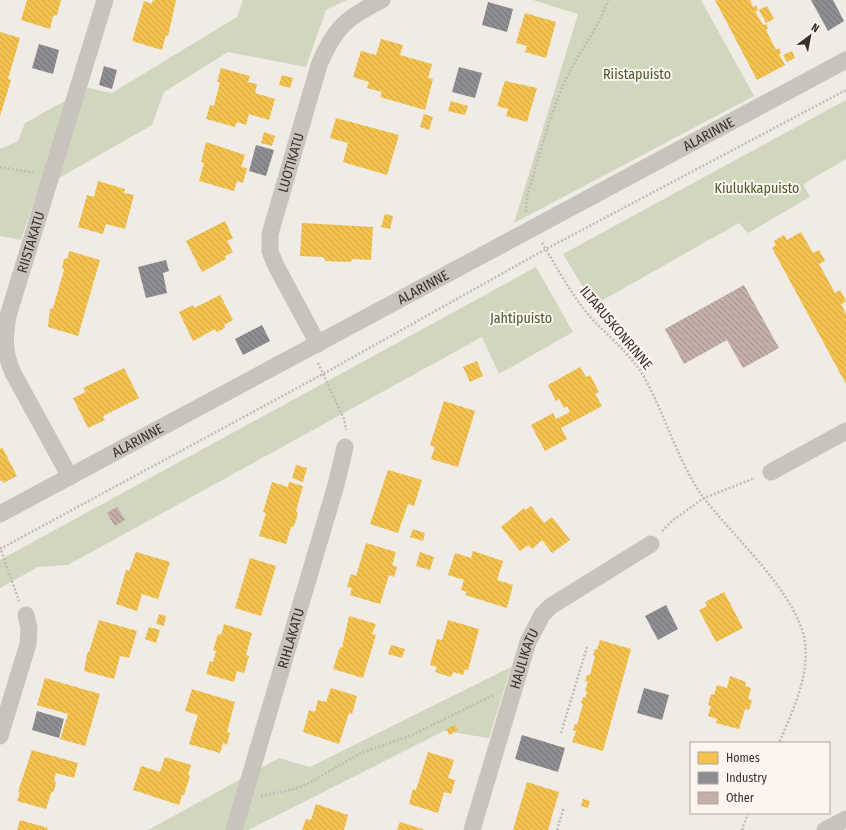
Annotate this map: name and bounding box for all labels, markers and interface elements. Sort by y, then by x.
north arrow [790,16,830,56]
text: N [809,21,821,35]
park label: Riistapuisto [603,66,671,83]
street label: ALARINNE [680,113,737,155]
street label: LUOTIKATU [274,131,307,195]
park label: Kiulukkapuisto [715,180,799,197]
street label: RIISTAKATU [13,209,48,275]
street label: ALARINNE [394,266,452,308]
street label: ILTARUSKONRINNE [576,283,656,374]
park label: Jahtipuisto [490,310,552,327]
street label: ALARINNE [109,419,166,461]
street label: RIHLAKATU [274,606,308,670]
street label: HAULIKATU [506,626,542,691]
legend [690,742,830,814]
text: Homes [726,751,760,765]
text: Industry [726,771,767,785]
text: Other [726,791,755,805]

